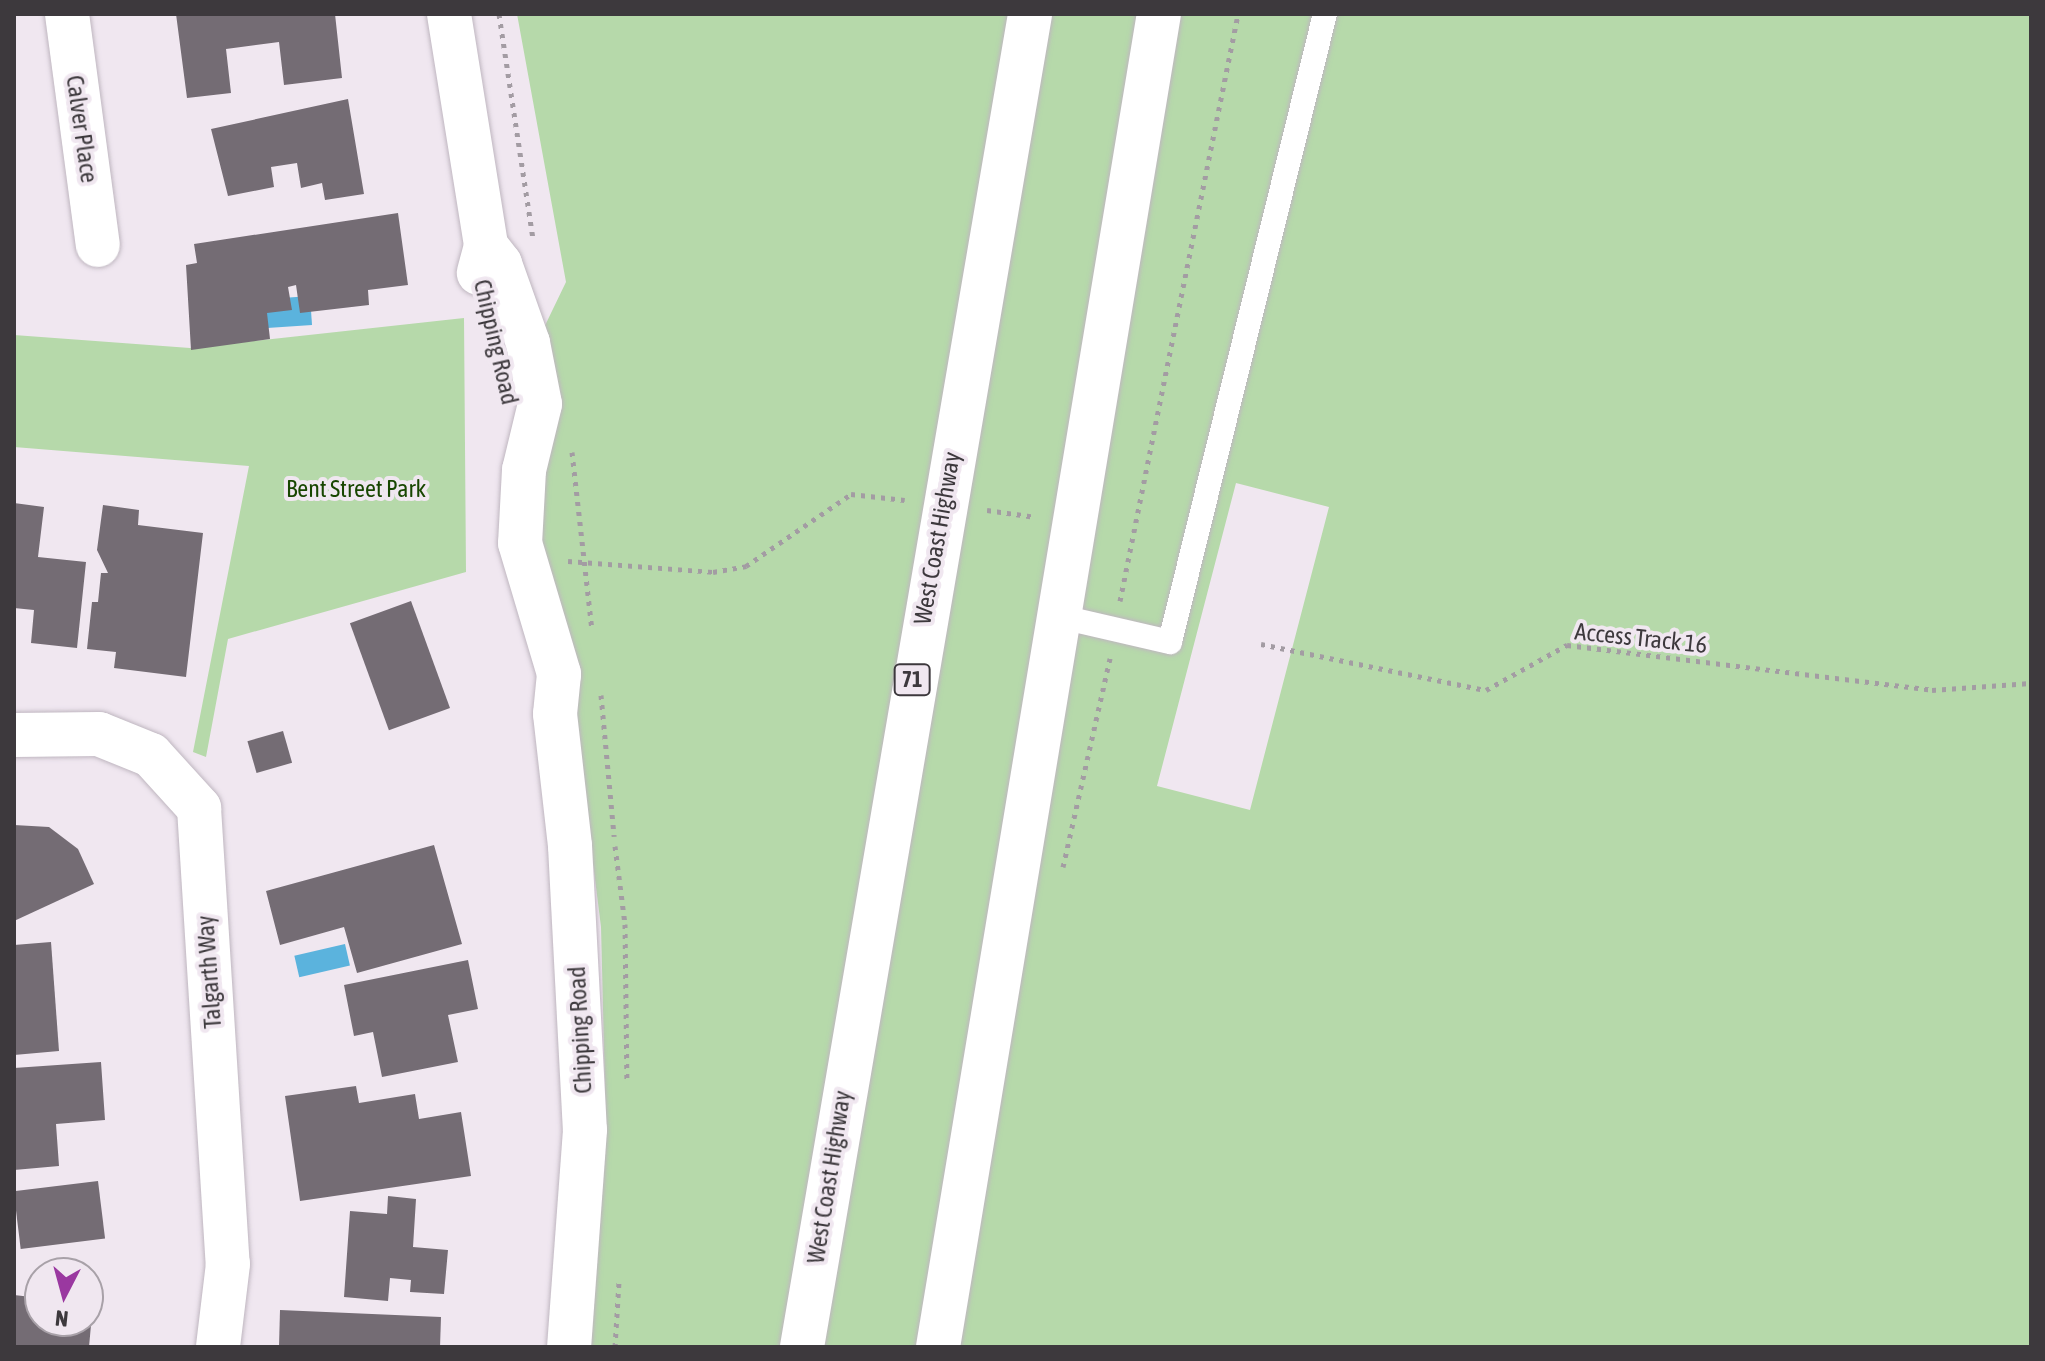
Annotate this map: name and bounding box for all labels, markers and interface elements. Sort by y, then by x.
street label: Calver Place [60,73,104,185]
street label: Chipping Road [468,277,524,407]
street label: West Coast Highway [908,449,966,627]
park label: Bent Street Park [286,475,426,503]
street label: Access Track 16 [1573,617,1709,659]
road number: 71 [892,662,932,698]
street label: Talgarth Way [191,914,227,1030]
street label: Chipping Road [562,966,598,1094]
street label: West Coast Highway [801,1088,857,1266]
north arrow [24,1257,104,1337]
text: N [54,1305,70,1332]

